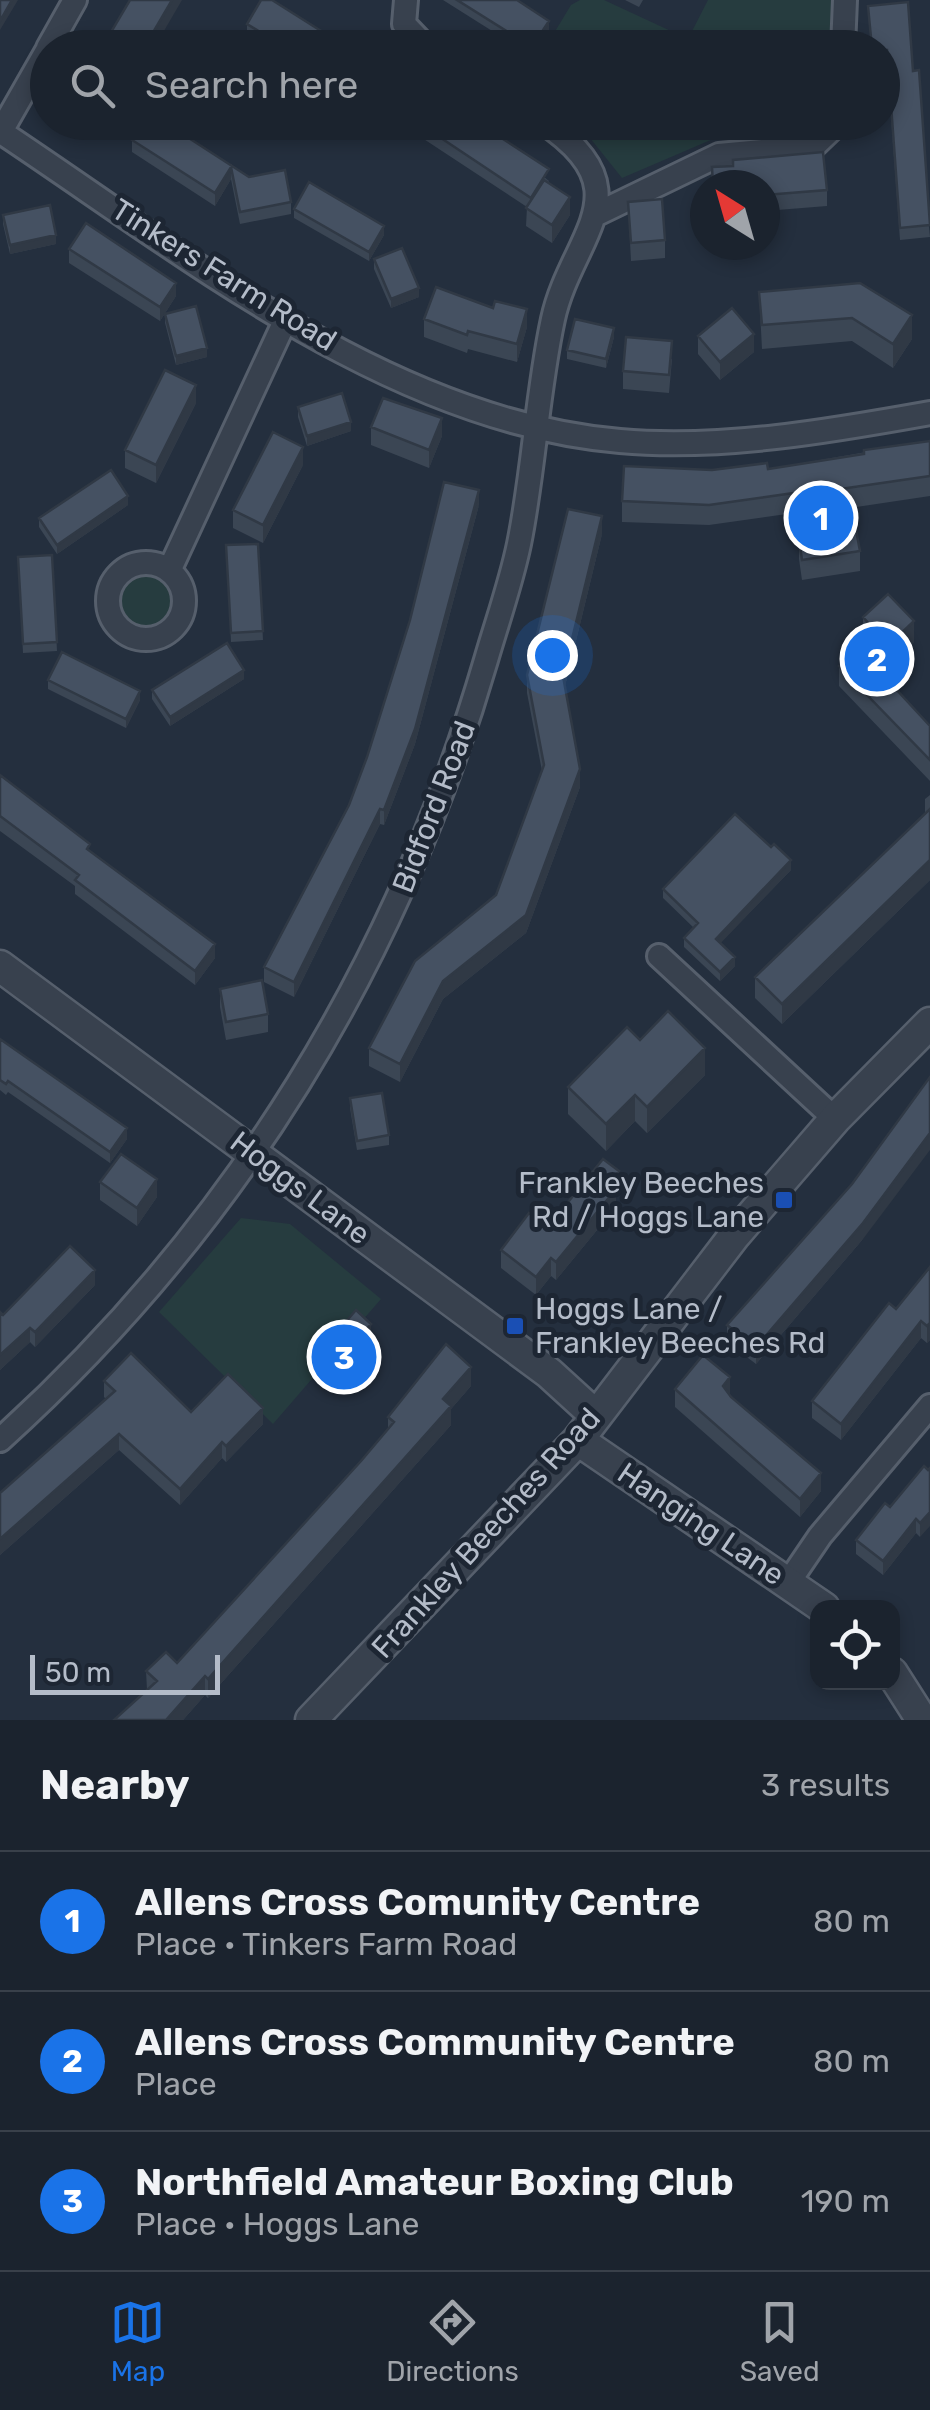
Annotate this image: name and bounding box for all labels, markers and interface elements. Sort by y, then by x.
search box [30,30,900,140]
icon: search [65,58,120,113]
text: Search here [145,62,358,108]
north arrow [690,170,780,260]
street label: Tinkers Farm Road [105,191,343,359]
pin: 1 [788,480,854,556]
pin: 2 [844,622,910,696]
your location [527,630,578,681]
street label: Bidford Road [385,716,483,898]
street label: Hoggs Lane [223,1124,377,1252]
place label: Frankley Beeches Rd / Hoggs Lane [518,1165,764,1235]
marker: Frankley Beeches Rd / Hoggs Lane [773,1189,795,1211]
place label: Hoggs Lane / Frankley Beeches Rd [535,1291,825,1361]
marker: Hoggs Lane / Frankley Beeches Rd [504,1315,526,1337]
pin: 3 [312,1320,376,1394]
street label: Frankley Beeches Road [364,1401,608,1665]
street label: Hanging Lane [611,1455,791,1593]
map controls [810,1600,900,1690]
button: locate [810,1600,900,1690]
scale bar [30,1650,220,1694]
text: 50 m [45,1656,111,1689]
text: Nearby [40,1760,190,1810]
text: 3 results [761,1766,890,1804]
text: Allens Cross Comunity Centre [135,1879,700,1925]
text: 1 [65,1902,80,1940]
text: 80 m [813,1902,890,1940]
text: Place · Tinkers Farm Road [135,1925,517,1963]
text: Allens Cross Community Centre [135,2019,735,2065]
text: 2 [62,2042,83,2080]
text: 80 m [813,2042,890,2080]
text: Place [135,2065,217,2103]
text: Northfield Amateur Boxing Club [135,2159,734,2205]
text: 3 [62,2182,83,2220]
text: 190 m [801,2182,890,2220]
text: Place · Hoggs Lane [135,2205,419,2243]
tab: Map [110,2295,165,2388]
tab: Directions [386,2295,519,2388]
tab: Saved [740,2295,820,2388]

